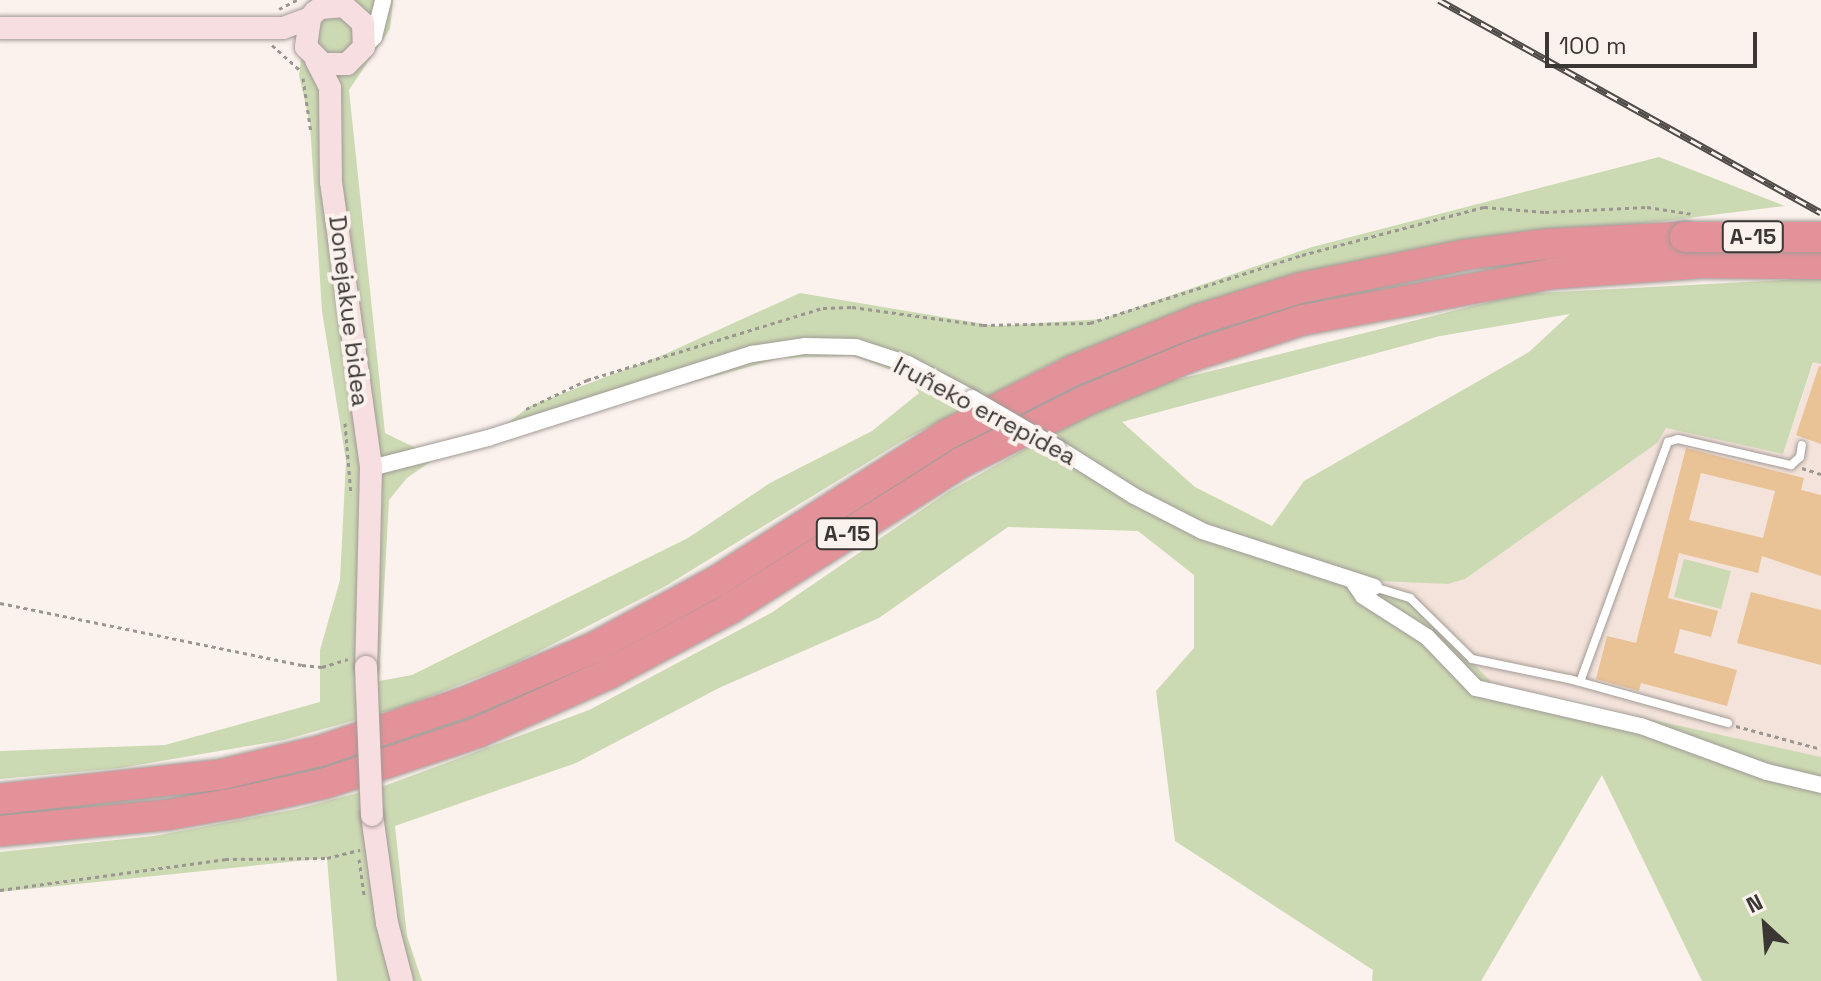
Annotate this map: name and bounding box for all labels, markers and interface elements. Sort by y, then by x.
scale bar [1549,16,1761,66]
text: 100 m [1559,30,1627,61]
street label: Donejakue bidea [323,214,375,408]
road number: A-15 [1721,219,1785,255]
street label: Iruñeko errepidea [889,351,1081,471]
road number: A-15 [815,516,879,552]
north arrow [1725,885,1805,965]
text: N [1742,888,1767,919]

